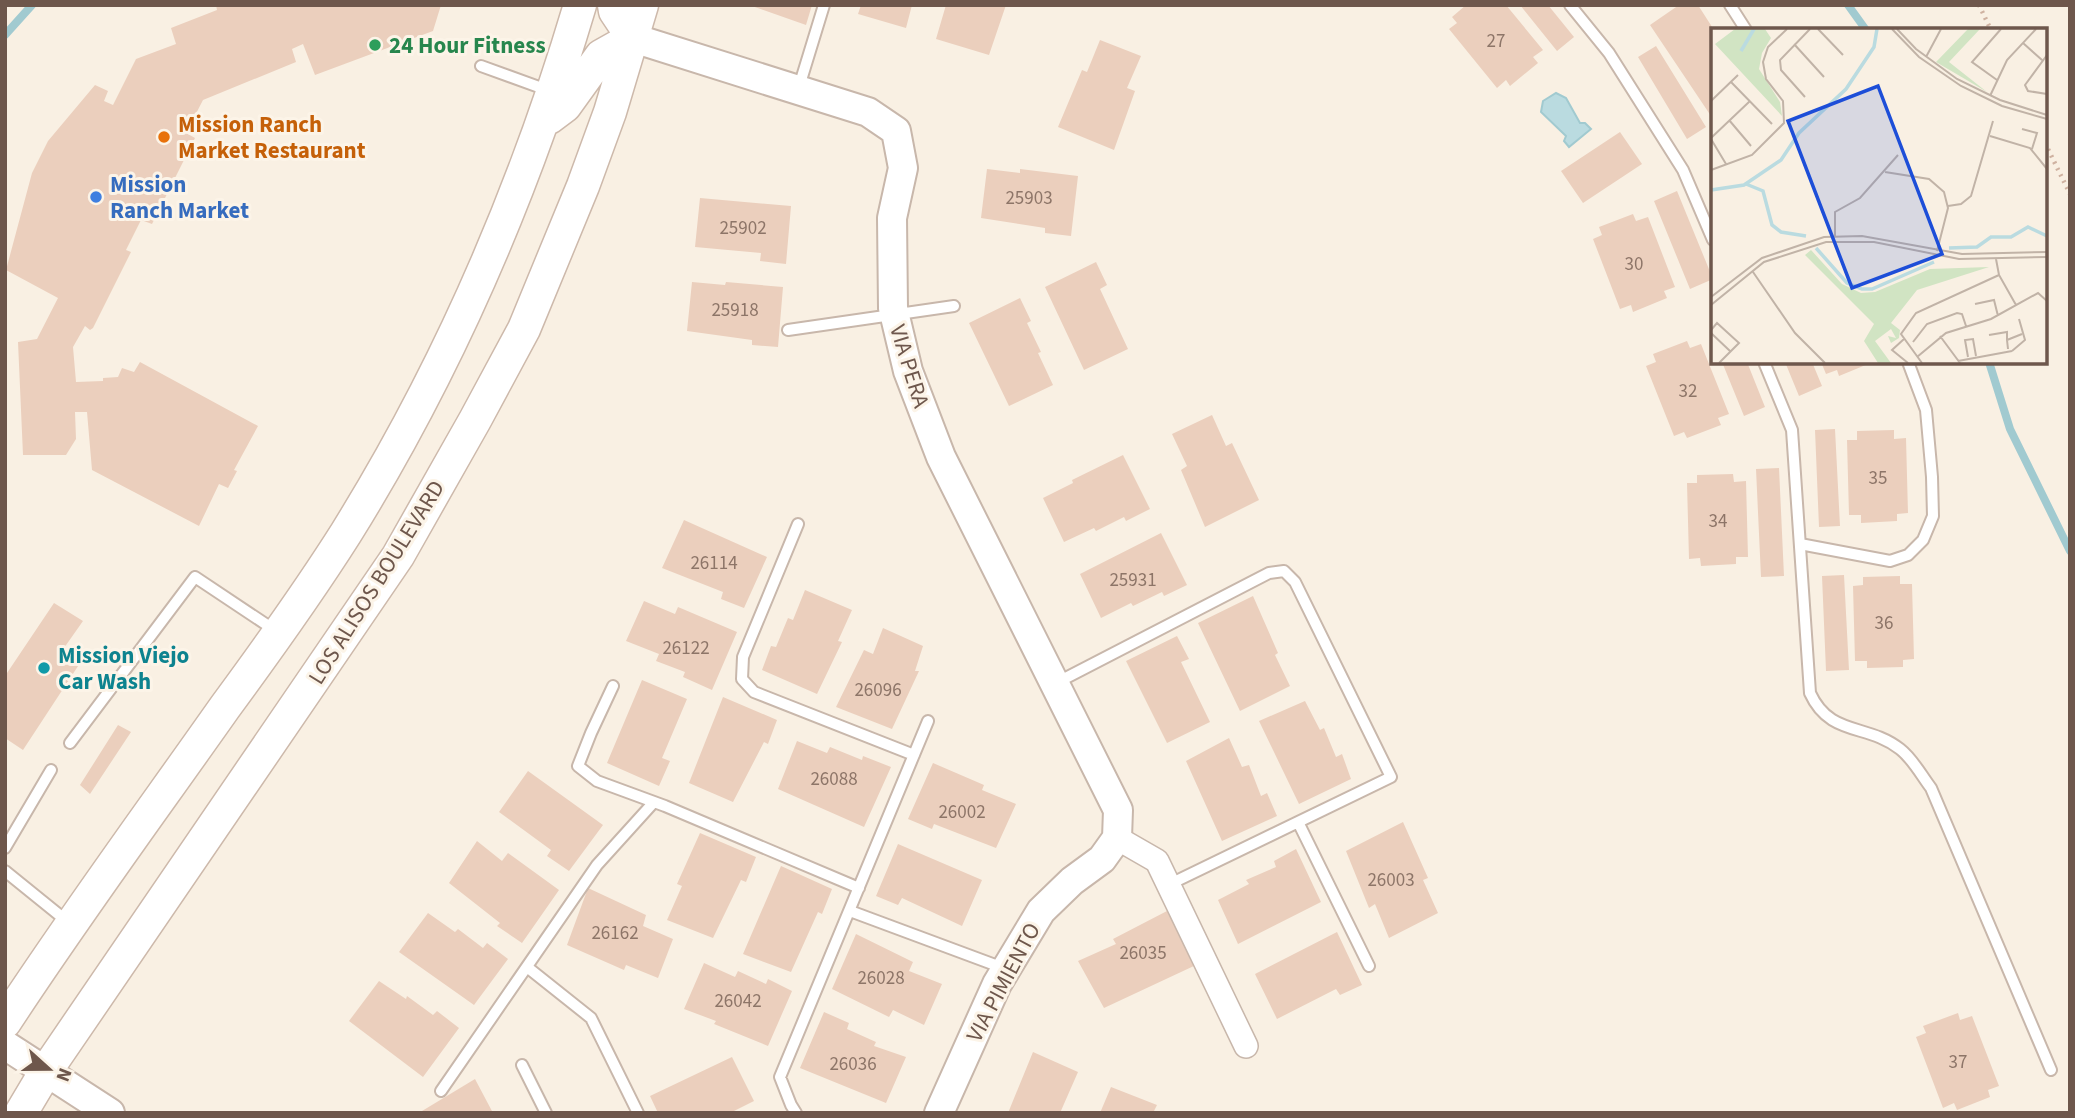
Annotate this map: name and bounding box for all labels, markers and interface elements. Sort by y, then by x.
house number: 27 [1487,28,1505,55]
inset map [1711,28,2047,364]
place label: 24 Hour Fitness [389,29,546,62]
marker: 24 Hour Fitness [367,37,383,53]
place label: Mission Ranch Market Restaurant [178,108,366,167]
marker: Mission Ranch Market Restaurant [156,129,172,145]
place label: Mission Ranch Market [110,168,249,227]
house number: 25903 [1005,185,1053,212]
marker: Mission Ranch Market [88,189,104,205]
house number: 25902 [719,215,767,242]
house number: 30 [1625,251,1643,278]
house number: 25918 [711,297,759,324]
street label: VIA PERA [881,320,938,412]
house number: 32 [1679,378,1697,405]
house number: 35 [1869,465,1887,492]
street label: LOS ALISOS BOULEVARD [300,474,453,691]
house number: 34 [1709,508,1727,535]
house number: 26114 [690,550,738,577]
house number: 25931 [1109,567,1157,594]
house number: 36 [1875,610,1893,637]
house number: 26122 [662,635,710,662]
place label: Mission Viejo Car Wash [58,639,189,698]
marker: Mission Viejo Car Wash [36,660,52,676]
house number: 26096 [854,677,902,704]
house number: 26088 [810,766,858,793]
house number: 26002 [938,799,986,826]
house number: 26003 [1367,867,1415,894]
street label: VIA PIMIENTO [958,917,1049,1048]
house number: 26162 [591,920,639,947]
house number: 26035 [1119,940,1167,967]
house number: 26028 [857,965,905,992]
house number: 26042 [714,988,762,1015]
north arrow [14,1034,84,1104]
house number: 37 [1949,1049,1967,1076]
house number: 26036 [829,1051,877,1078]
text: N [49,1064,78,1085]

